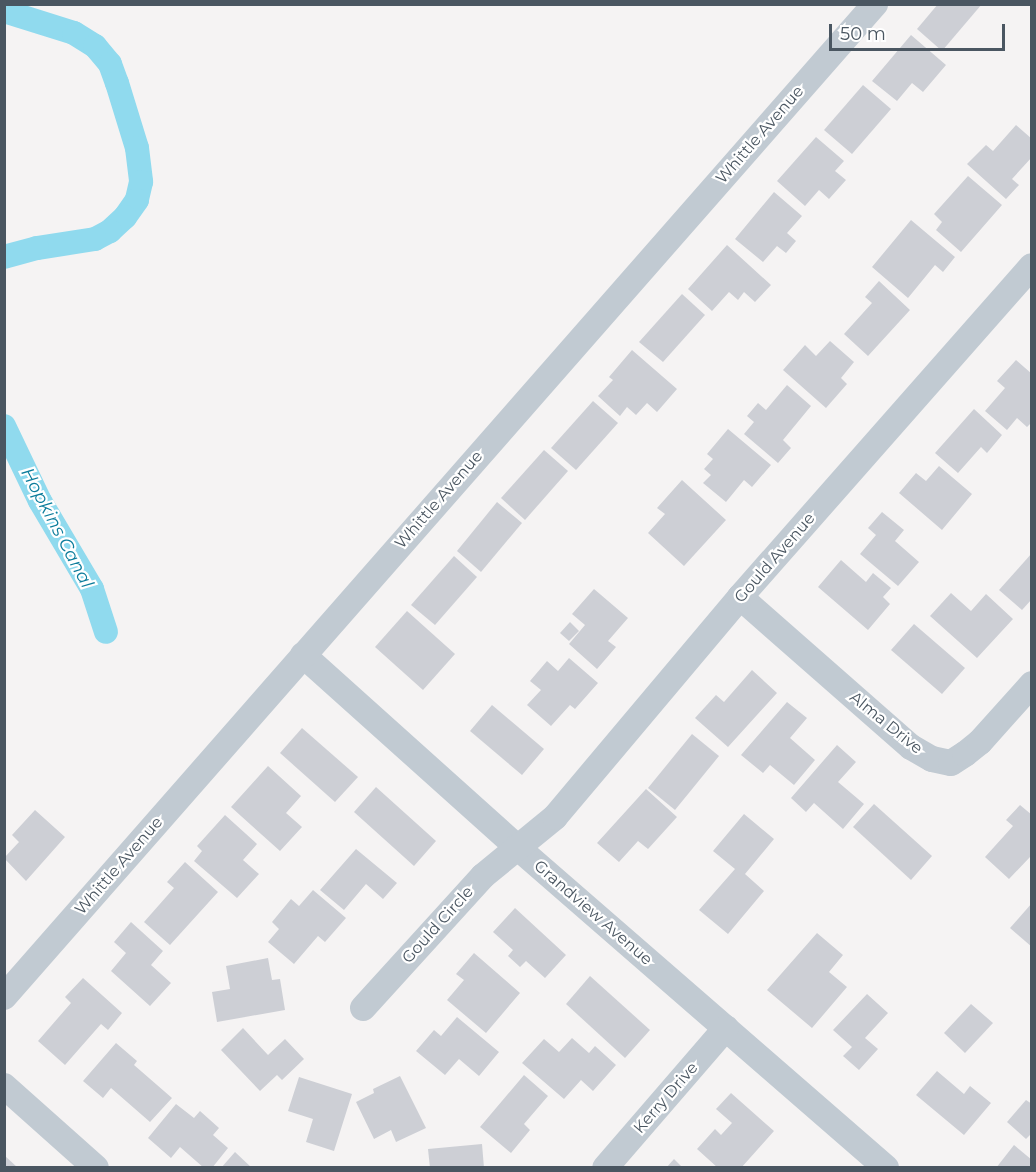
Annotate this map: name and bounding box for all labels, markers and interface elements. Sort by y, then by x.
scale bar [832,12,1008,50]
text: 50 m [840,23,886,45]
street label: Whittle Avenue [712,82,808,188]
street label: Whittle Avenue [391,447,487,553]
water label: Hopkins Canal [16,464,98,592]
street label: Gould Avenue [731,509,819,607]
street label: Alma Drive [846,688,926,758]
street label: Whittle Avenue [71,813,167,919]
street label: Grandview Avenue [530,856,656,970]
street label: Gould Circle [398,882,478,968]
street label: Kerry Drive [630,1058,702,1138]

